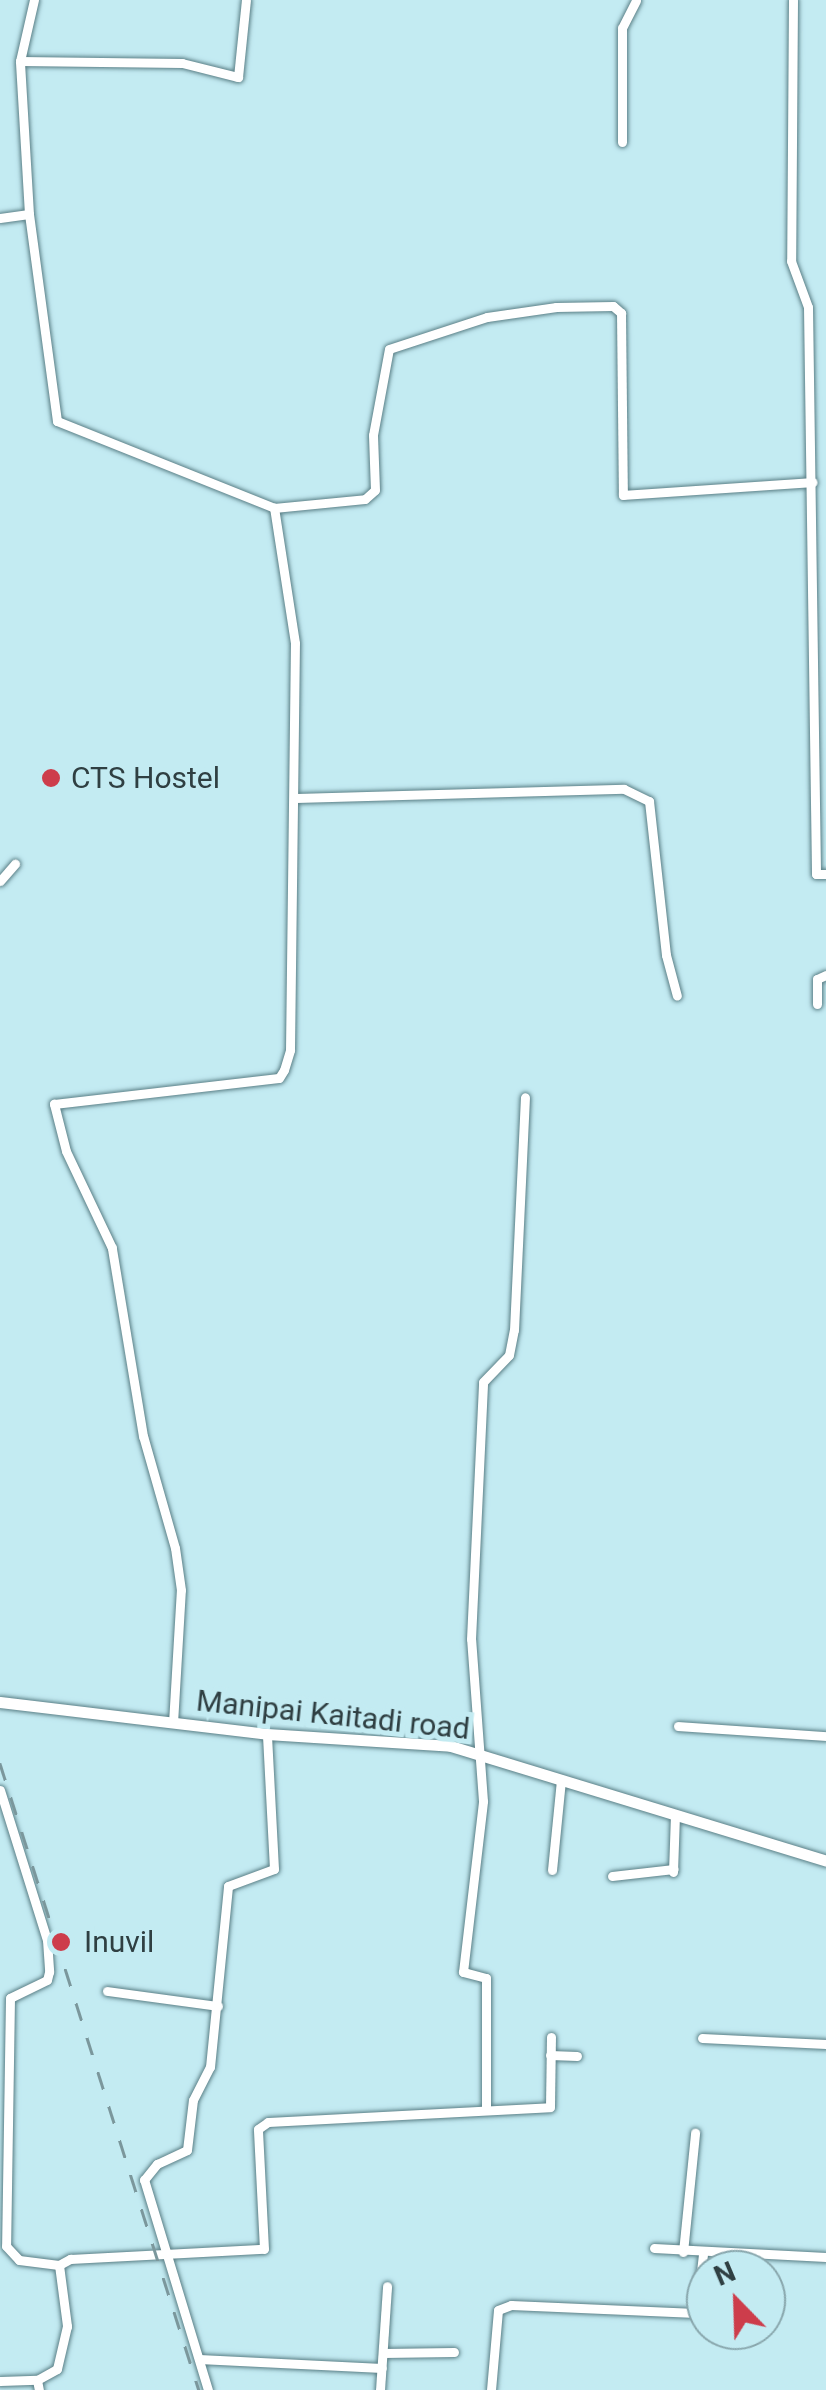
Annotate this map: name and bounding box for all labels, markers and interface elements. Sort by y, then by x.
place label: CTS Hostel [71,760,220,796]
marker: CTS Hostel [40,767,62,789]
street label: Manipai Kaitadi road [195,1683,471,1747]
place label: Inuvil [84,1924,154,1960]
marker: Inuvil [48,1929,74,1955]
north arrow [686,2250,786,2350]
text: N [709,2255,740,2293]

